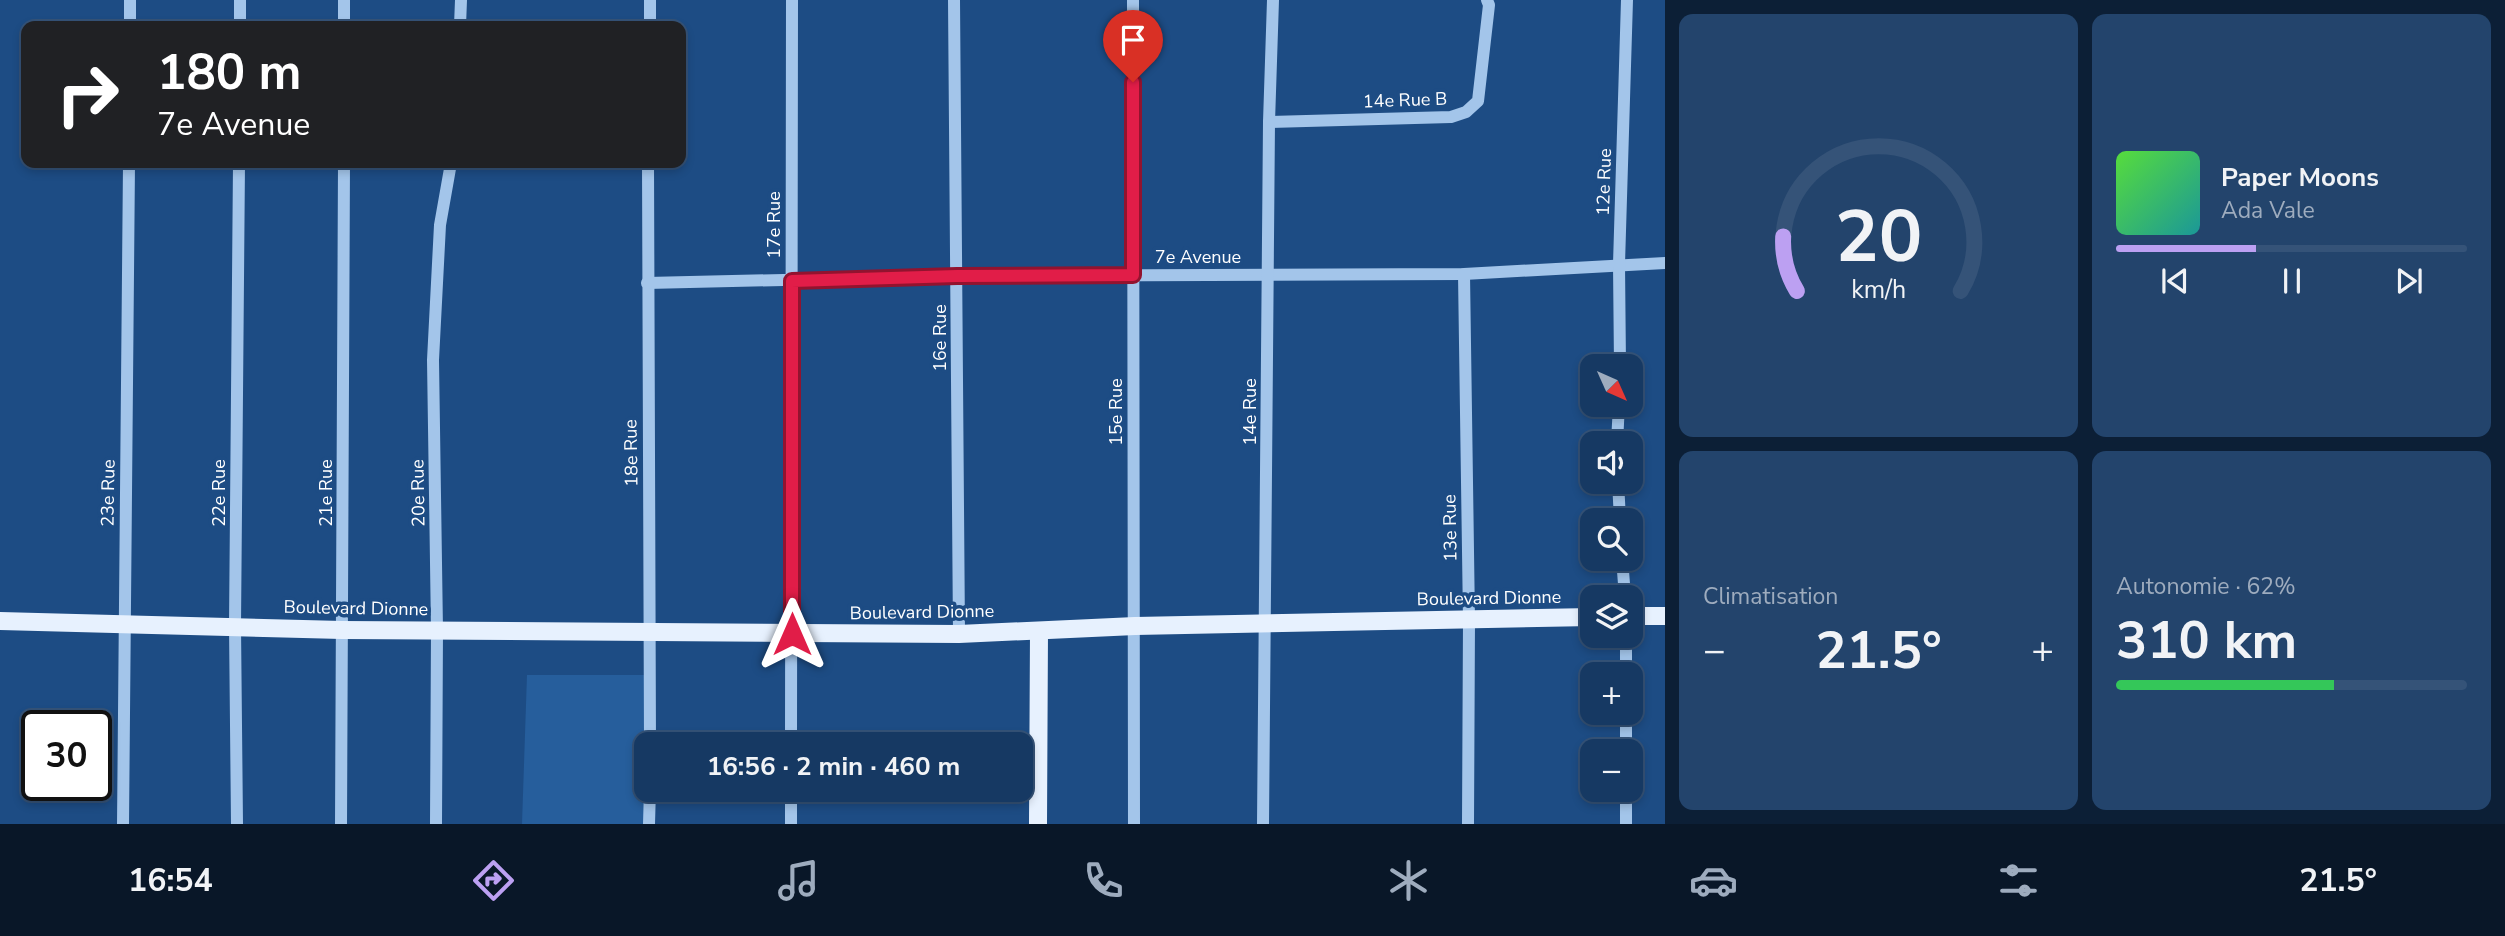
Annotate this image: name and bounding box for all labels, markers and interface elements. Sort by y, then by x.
pin [1103,10,1163,82]
icon: arrive [1114,21,1152,59]
text: 180 m [157,39,301,106]
icon: right [42,49,133,140]
street label: 14e Rue B [1362,87,1448,113]
text: 7e Avenue [157,103,310,146]
street label: 12e Rue [1591,148,1617,216]
text: Paper Moons [2221,160,2379,195]
text: 20 [1835,188,1922,288]
street label: 17e Rue [762,191,786,259]
text: Ada Vale [2221,195,2315,226]
street label: 7e Avenue [1155,245,1241,269]
icon: previous [2156,262,2194,300]
icon: pause [2273,262,2311,300]
icon: next [2390,262,2428,300]
text: km/h [1851,273,1906,307]
street label: 16e Rue [928,304,952,372]
north arrow [1580,354,1643,416]
map controls [1580,354,1643,802]
street label: 15e Rue [1104,378,1128,446]
street label: 14e Rue [1238,378,1262,446]
street label: 18e Rue [618,419,644,487]
button: sound [1580,431,1643,494]
street label: 23e Rue [95,459,121,527]
street label: 22e Rue [207,459,231,527]
street label: 21e Rue [314,459,338,527]
street label: 20e Rue [405,459,431,527]
street label: 13e Rue [1437,494,1463,562]
button: search [1580,508,1643,571]
text: Autonomie · 62% [2116,571,2296,602]
text: Climatisation [1703,581,1838,612]
street label: Boulevard Dionne [1416,585,1562,611]
button: layers [1580,585,1643,648]
street label: Boulevard Dionne [283,595,429,621]
position arrow [755,597,829,671]
street label: Boulevard Dionne [849,599,995,625]
text: 310 km [2116,605,2297,676]
text: 21.5° [1815,615,1942,686]
text: − [1703,625,1726,676]
text: + [2031,625,2054,676]
button: + [1580,662,1643,725]
speed limit sign: 30 [21,710,112,801]
button: − [1580,739,1643,802]
text: 16:56 · 2 min · 460 m [707,749,960,784]
icon: directions [469,856,518,905]
icon: music [774,856,823,905]
icon: phone [1079,856,1128,905]
icon: climate [1384,856,1433,905]
icon: car [1689,856,1738,905]
icon: filters [1994,856,2043,905]
text: 16:54 [128,859,213,902]
text: 21.5° [2299,859,2377,902]

